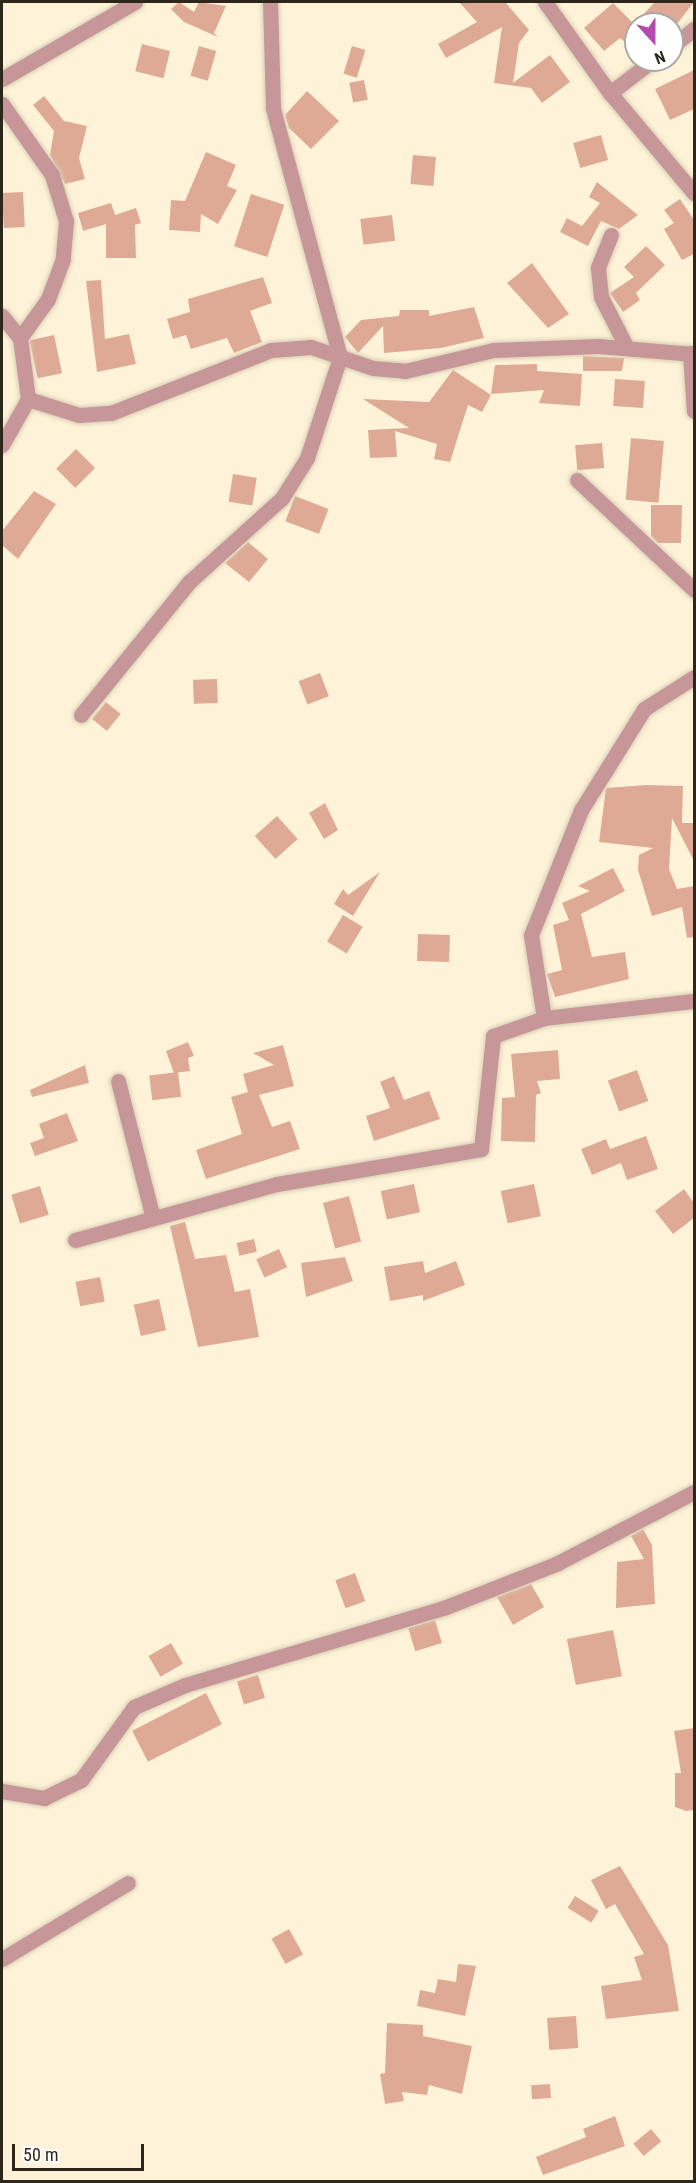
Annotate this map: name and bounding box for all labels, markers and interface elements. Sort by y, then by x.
north arrow [624,12,684,72]
text: N [652,47,668,68]
scale bar [15,2132,147,2170]
text: 50 m [23,2144,58,2165]

